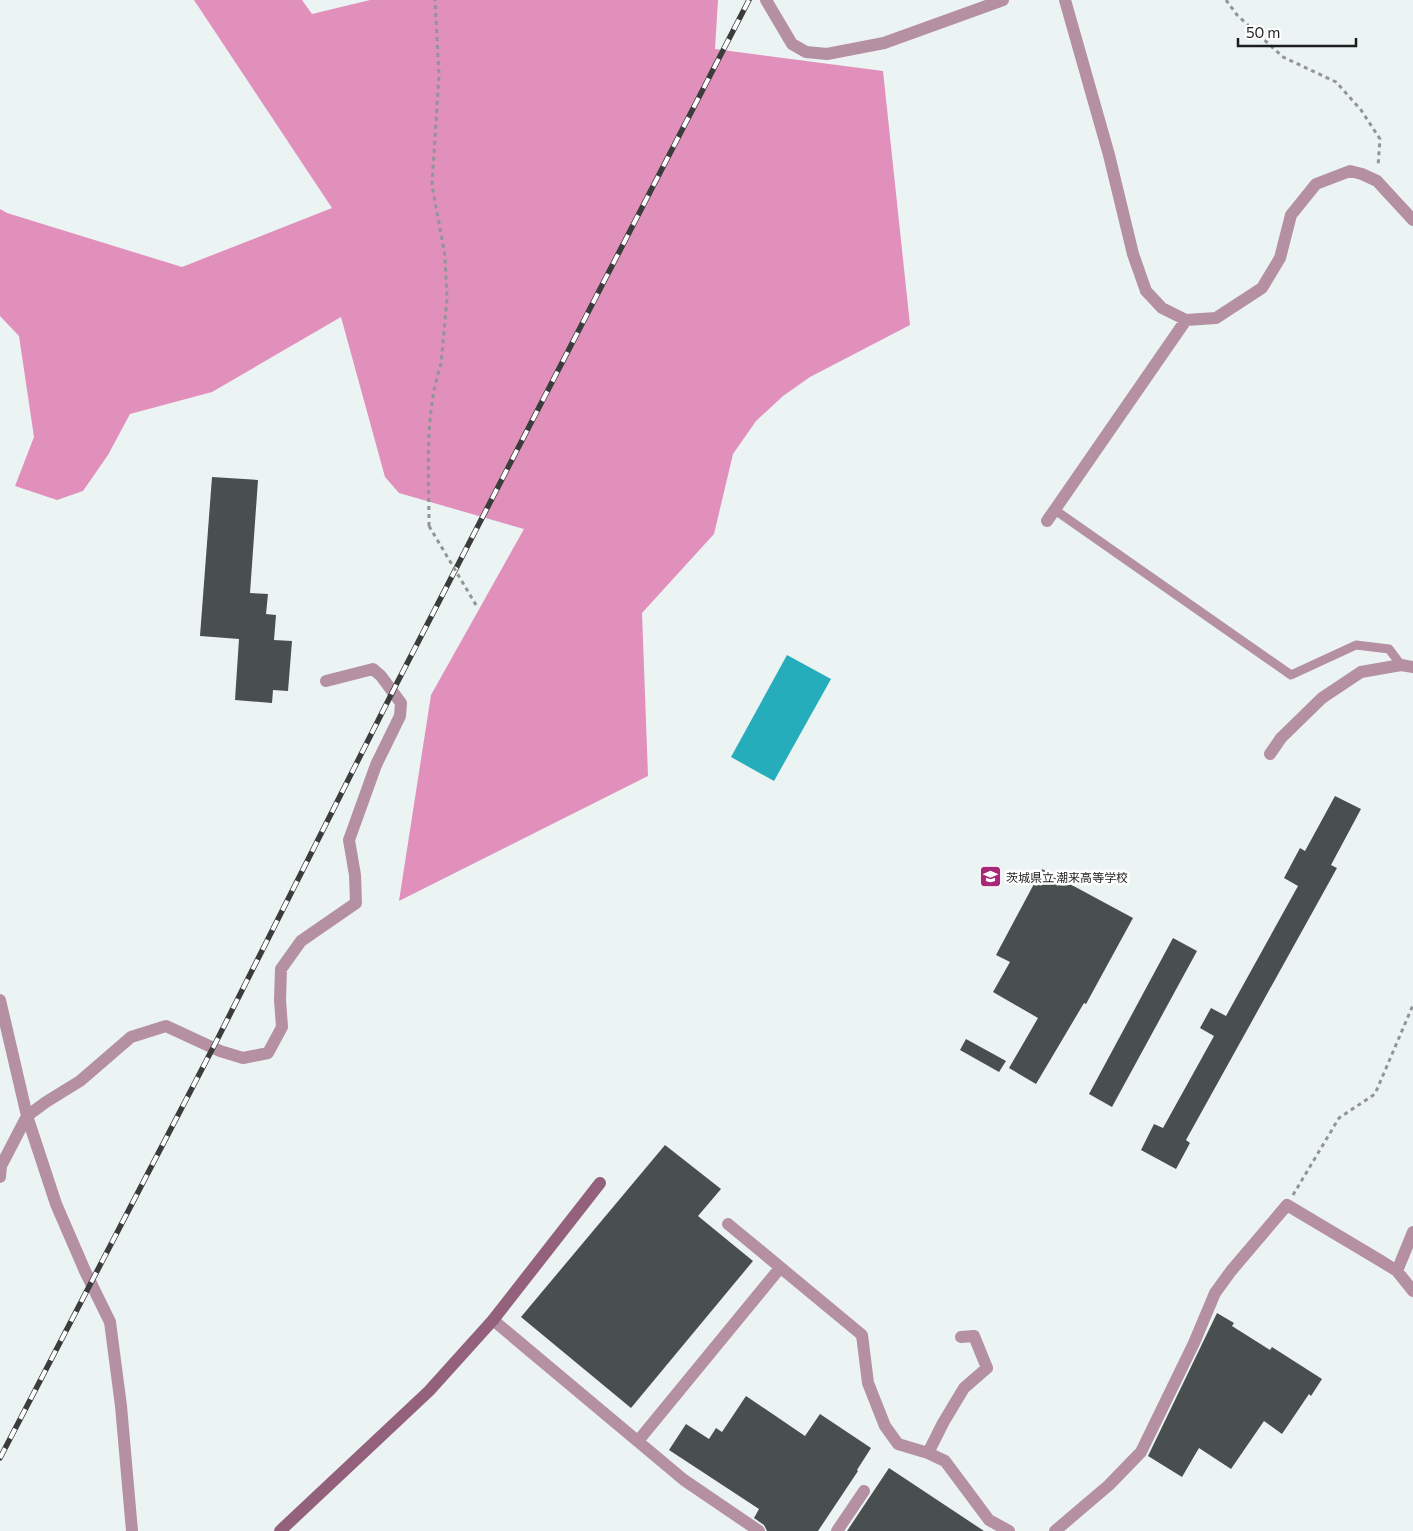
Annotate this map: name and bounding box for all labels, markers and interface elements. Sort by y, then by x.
scale bar [1238,15,1356,47]
text: 50 m [1246,23,1280,41]
school or university icon: 茨城県立 潮来高等学校 [978,865,1002,889]
place label: 茨城県立 潮来高等学校 [1006,870,1128,884]

